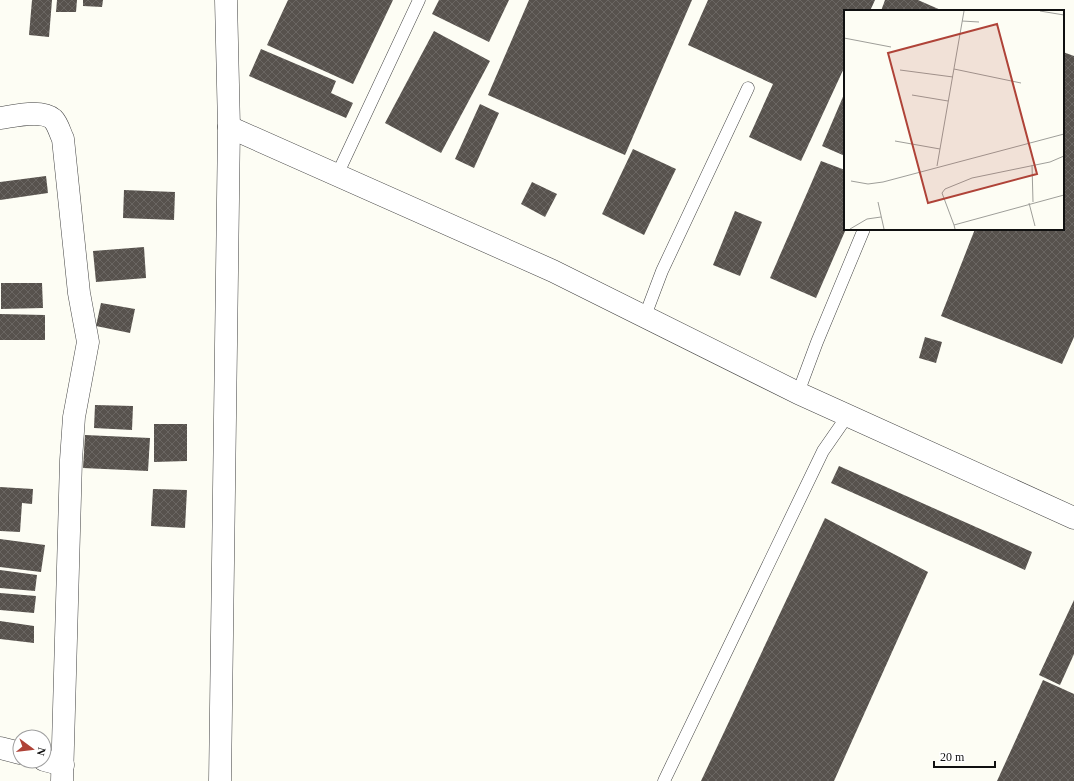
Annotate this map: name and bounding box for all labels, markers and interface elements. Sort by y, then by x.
inset map [844,10,1064,230]
north arrow [12,729,52,769]
scale bar [934,743,995,769]
text: N [35,746,48,757]
text: 20 m [940,750,965,764]

